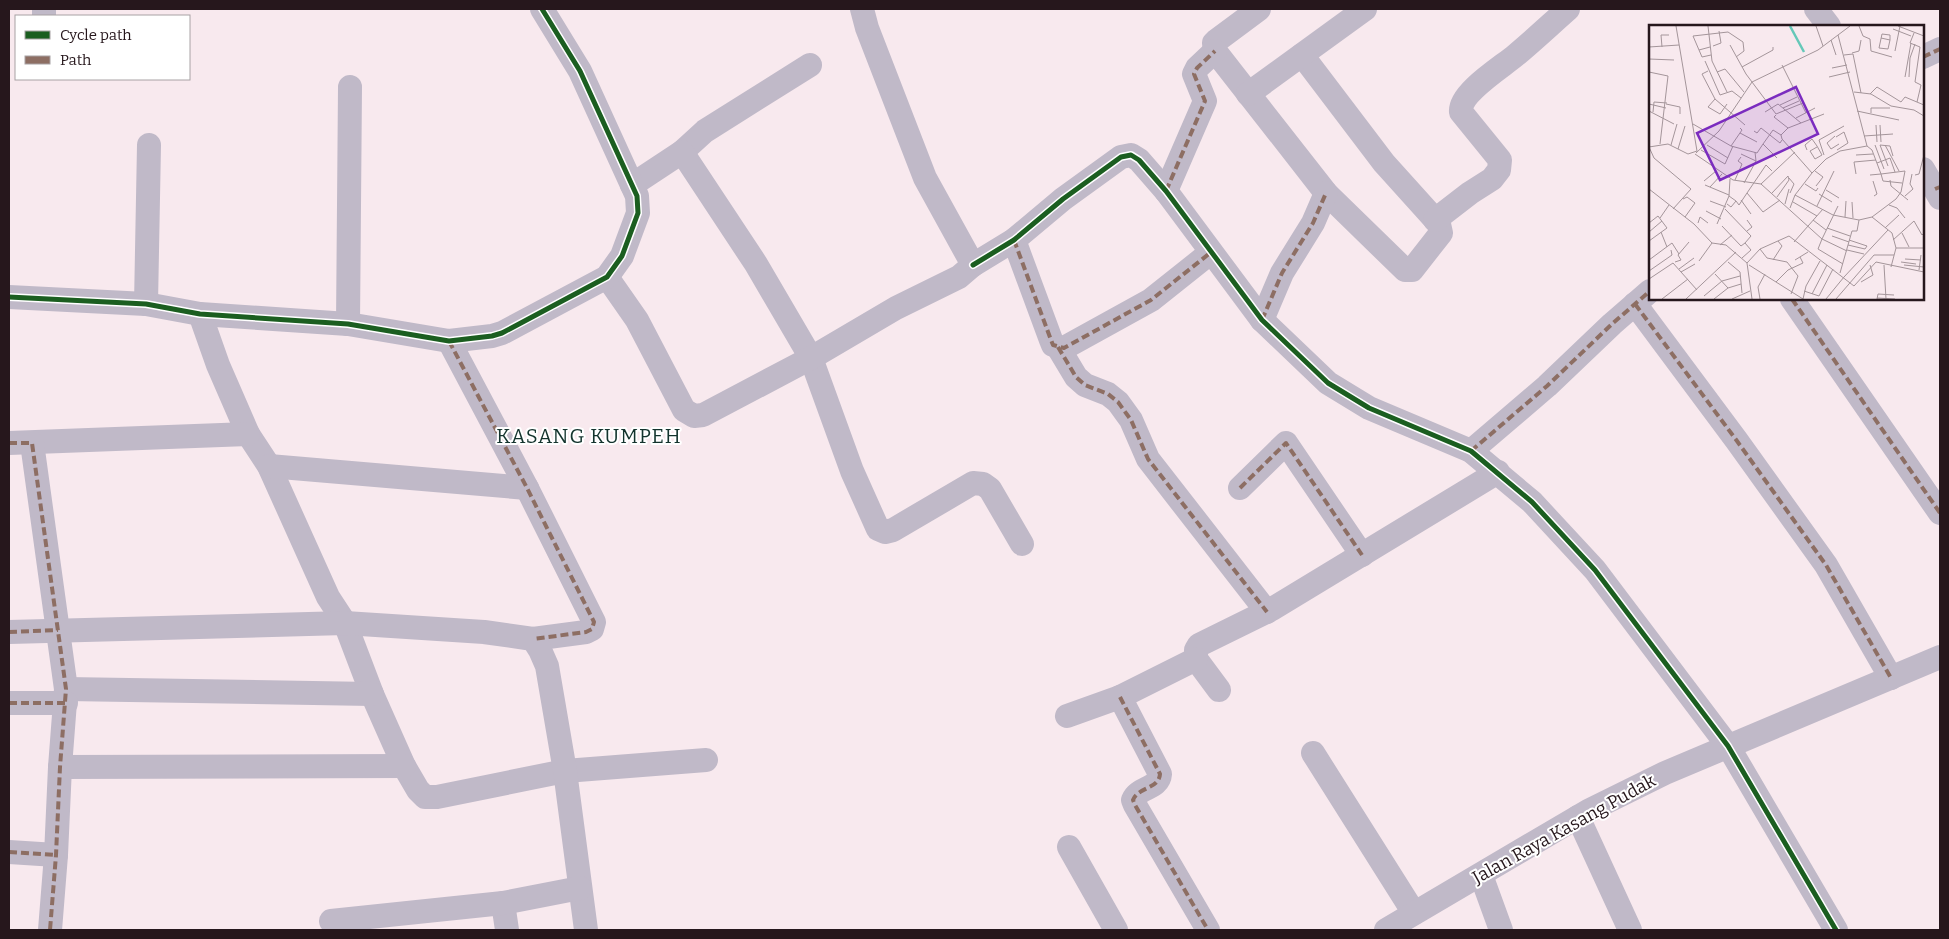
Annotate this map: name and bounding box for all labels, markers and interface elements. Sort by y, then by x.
legend [15,15,190,80]
inset map [1649,25,1924,300]
text: Cycle path [60,26,132,44]
text: Path [60,51,92,69]
district label: KASANG KUMPEH [496,424,682,448]
street label: Jalan Raya Kasang Pudak [1468,769,1660,889]

